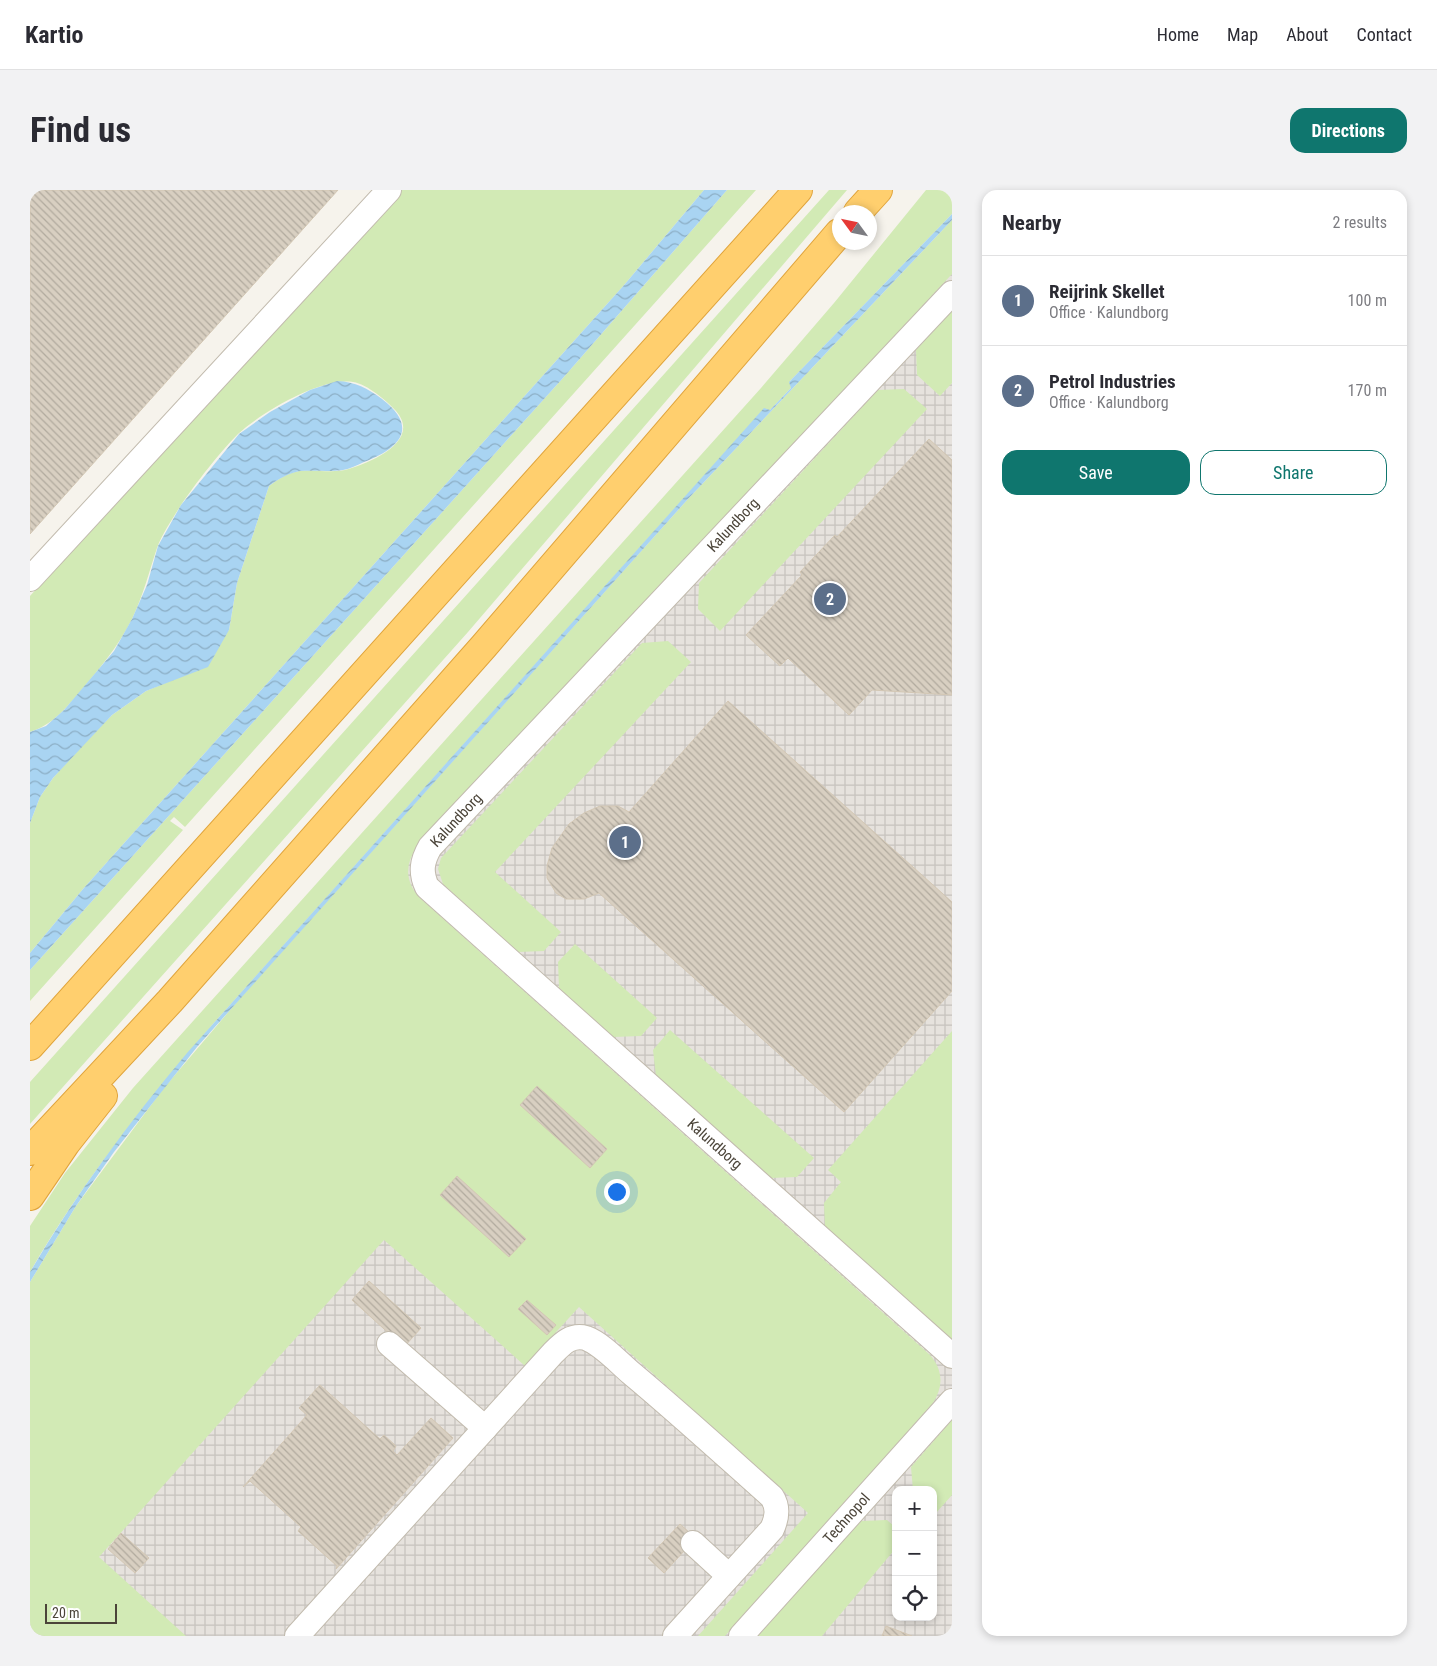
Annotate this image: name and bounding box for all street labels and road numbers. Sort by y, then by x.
street label: Kalundborg [703,494,763,556]
street label: Kalundborg [426,789,486,851]
street label: Kalundborg [684,1115,746,1173]
street label: Technopol [819,1490,874,1547]

